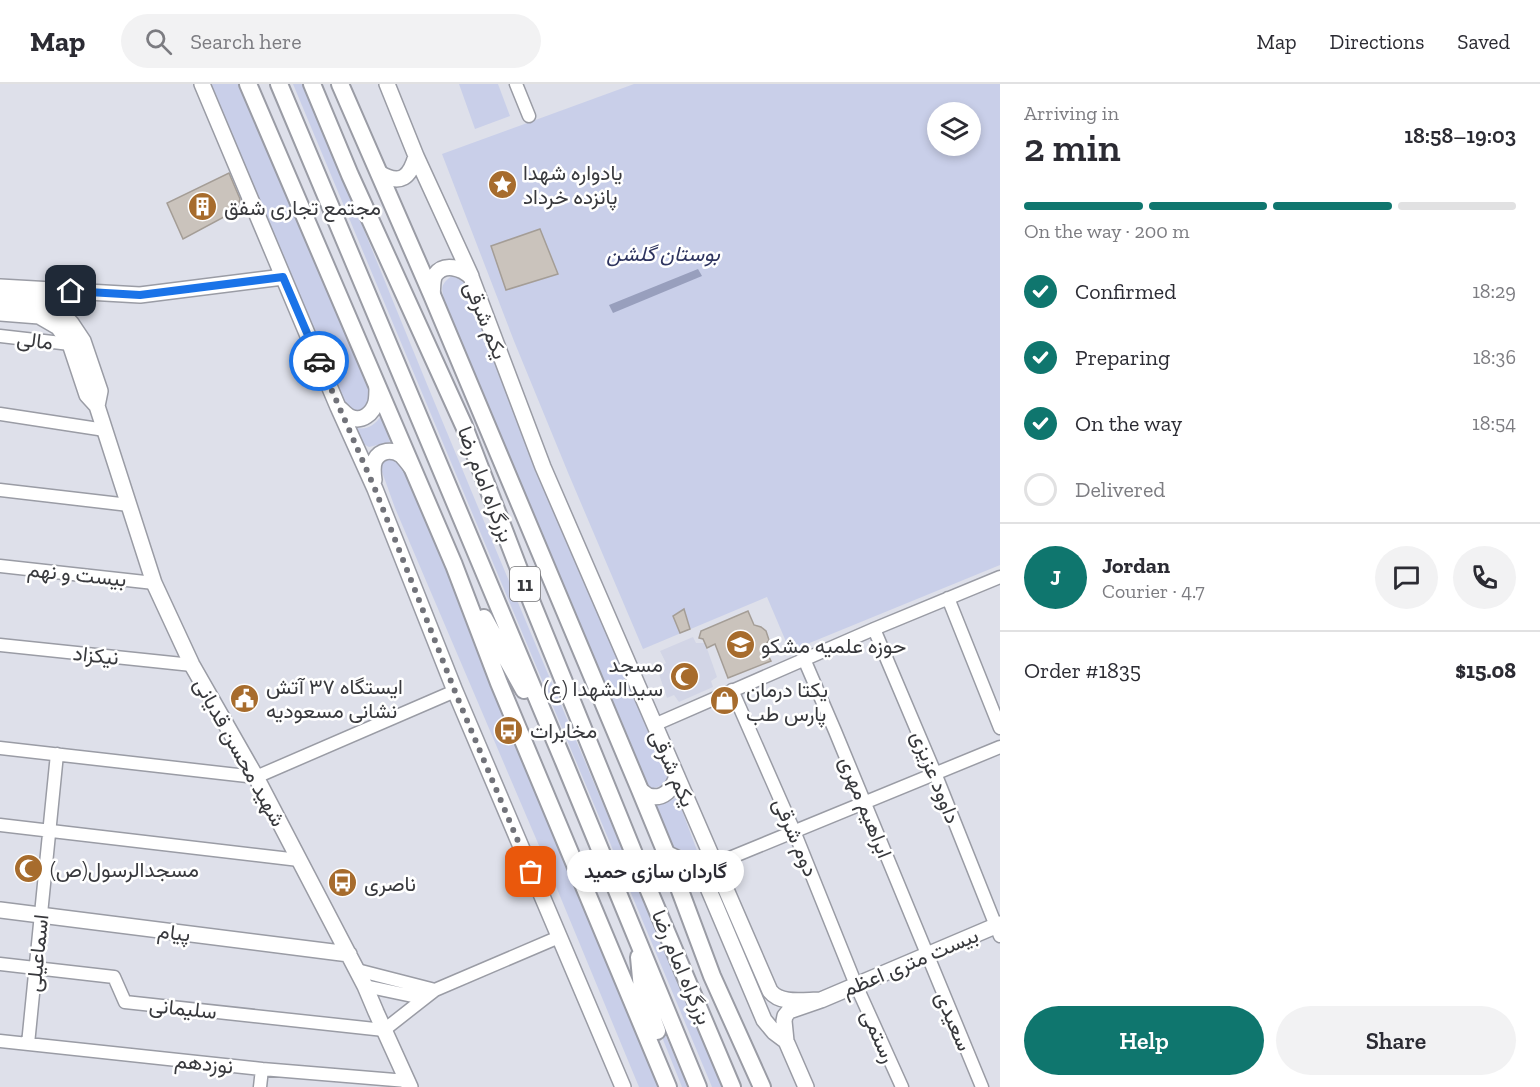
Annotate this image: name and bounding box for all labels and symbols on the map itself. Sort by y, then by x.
place label: یادواره شهدا پانزده خرداد [523,160,622,211]
place icon: یادواره شهدا پانزده خرداد [486,168,518,200]
building icon: مجتمع تجاری شفق [187,191,219,223]
place label: مجتمع تجاری شفق [224,195,381,222]
park label: بوستان گلشن [606,241,720,267]
pin [45,265,96,316]
street label: یکم شرقی [457,277,513,363]
street label: مالی [15,325,55,355]
courier [289,331,349,391]
street label: بزرگراه امام رضا [451,423,520,546]
street label: بیست و نهم [26,556,128,594]
road number: 11 [510,567,540,601]
school or university icon: حوزه علمیه مشکو [724,629,756,661]
place label: حوزه علمیه مشکو [761,633,906,659]
street label: نیکزاد [72,640,120,671]
place label: مسجد سیدالشهدا (ع) [543,652,663,703]
mosque icon: مسجد سیدالشهدا (ع) [668,660,700,692]
street label: شهید محسن قدیانی [188,673,291,831]
place label: ایستگاه ۳۷ آتش نشانی مسعودیه [266,674,403,724]
place label: یکتا درمان پارس طب [746,677,828,728]
public building icon: ایستگاه ۳۷ آتش نشانی مسعودیه [229,682,261,714]
shop icon: یکتا درمان پارس طب [709,685,741,717]
bus stop icon: مخابرات [493,714,525,746]
place label: مخابرات [530,718,597,744]
street label: یکم شرقی [643,726,701,811]
street label: داوود عزیزی [905,727,966,827]
street label: ابراهیم مهری [832,752,898,862]
street label: دوم شرقی [766,794,824,881]
pin [505,846,556,897]
callout: گاردان سازی حمید [567,851,744,893]
mosque icon: مسجدالرسول(ص) [13,853,45,885]
place label: مسجدالرسول(ص) [50,857,199,883]
bus stop icon: ناصری [327,867,359,899]
place label: ناصری [364,871,416,897]
street label: بزرگراه امام رضا [645,906,717,1029]
street label: اسماعیلی [21,913,53,993]
street label: پیام [156,918,192,948]
street label: بیست متری اعظم [838,922,983,1004]
street label: سعیدی [930,987,978,1055]
street label: سلیمانی [148,992,218,1024]
street label: رستمی [855,1006,902,1067]
street label: نوزدهم [173,1047,235,1080]

